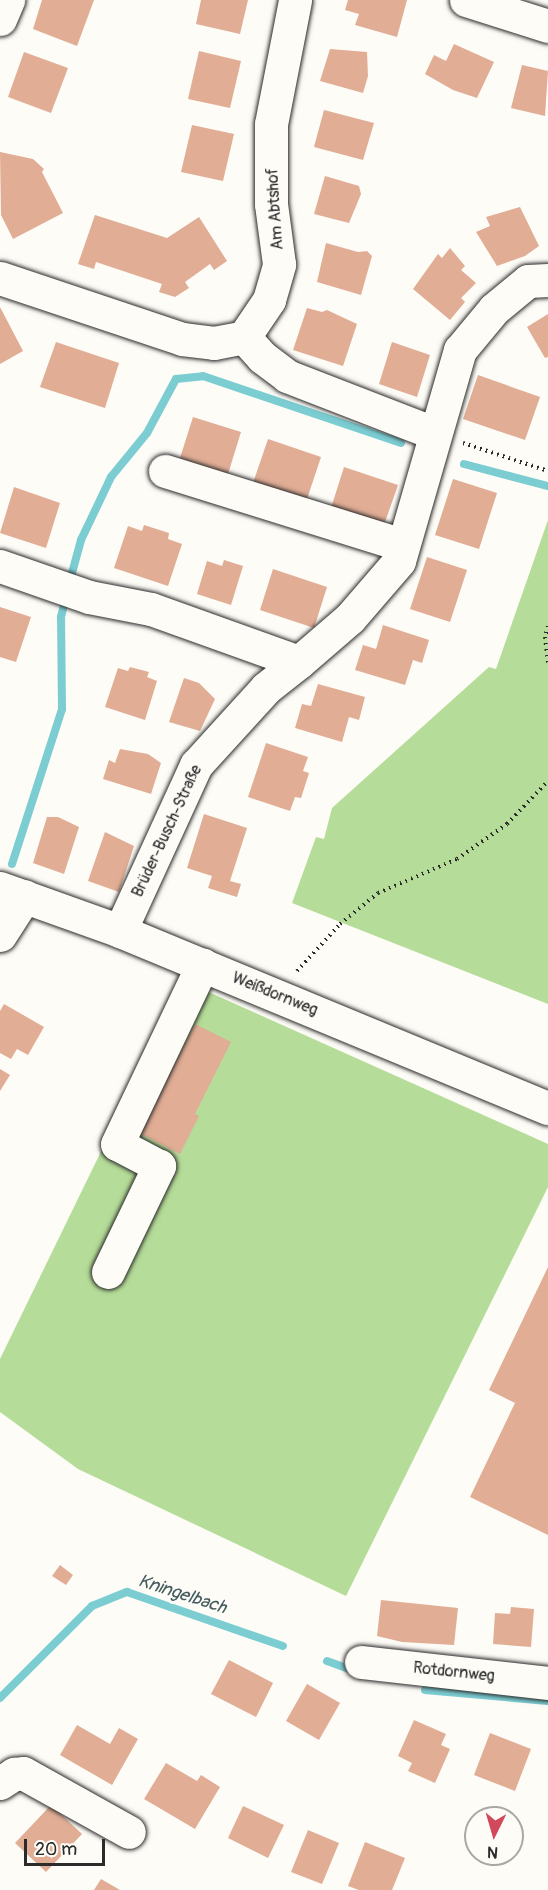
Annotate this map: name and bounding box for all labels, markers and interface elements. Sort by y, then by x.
street label: Am Abtshof [263,167,287,251]
street label: Brüder-Busch-Straße [128,762,206,900]
street label: Weißdornweg [229,968,321,1020]
water label: Kningelbach [135,1571,229,1619]
street label: Rotdornweg [412,1658,496,1686]
north arrow [464,1806,524,1866]
scale bar [27,1827,108,1865]
text: 20 m [35,1838,77,1861]
text: N [486,1842,499,1862]

